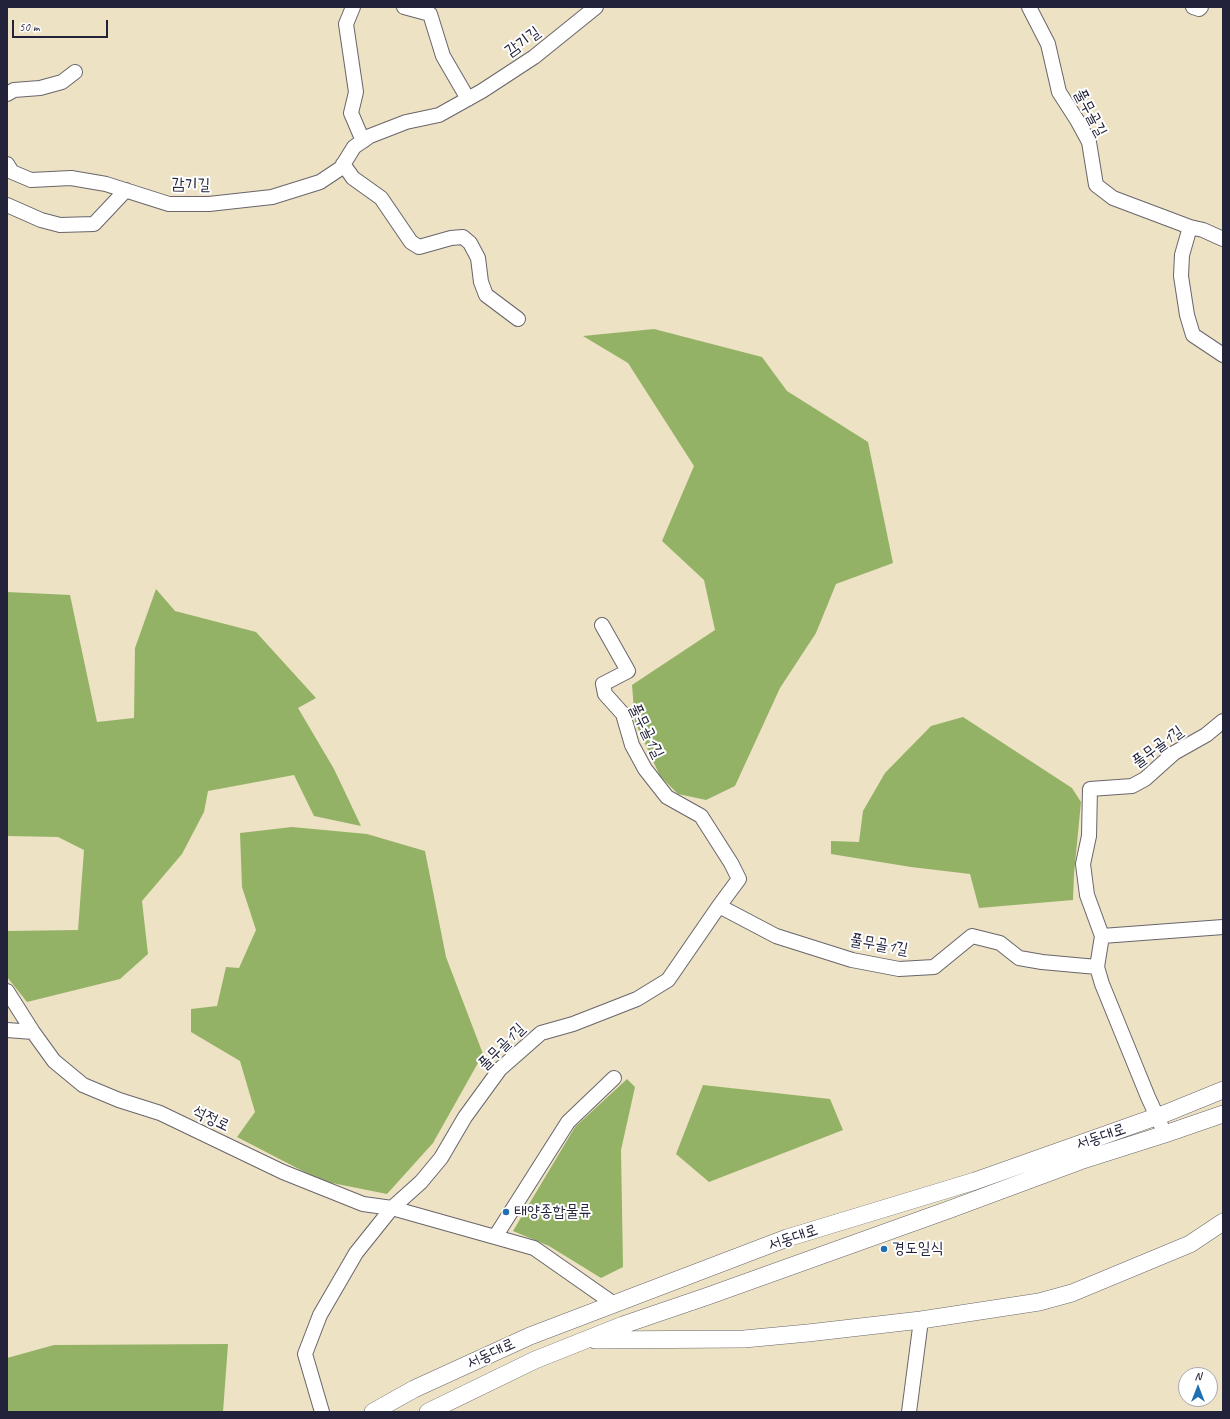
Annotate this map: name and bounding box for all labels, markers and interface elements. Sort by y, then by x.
scale bar [14,12,110,38]
text: 50 m [19,19,39,35]
street label: 감기길 [502,23,544,61]
street label: 풀무골길 [1069,86,1111,140]
street label: 감기길 [172,175,210,195]
street label: 풀무골1길 [625,700,667,762]
street label: 풀무골1길 [1129,722,1187,772]
street label: 풀무골1길 [848,930,910,960]
street label: 풀무골1길 [474,1019,530,1075]
street label: 석정로 [189,1102,233,1136]
street label: 서동대로 [1074,1120,1128,1154]
place label: 태양종합물류 [514,1202,591,1222]
marker: 태양종합물류 [501,1207,511,1217]
street label: 서동대로 [766,1221,820,1255]
place label: 경도일식 [892,1239,944,1259]
marker: 경도일식 [879,1244,889,1254]
street label: 서동대로 [464,1334,518,1374]
north arrow [1178,1367,1218,1407]
text: N [1195,1369,1201,1383]

